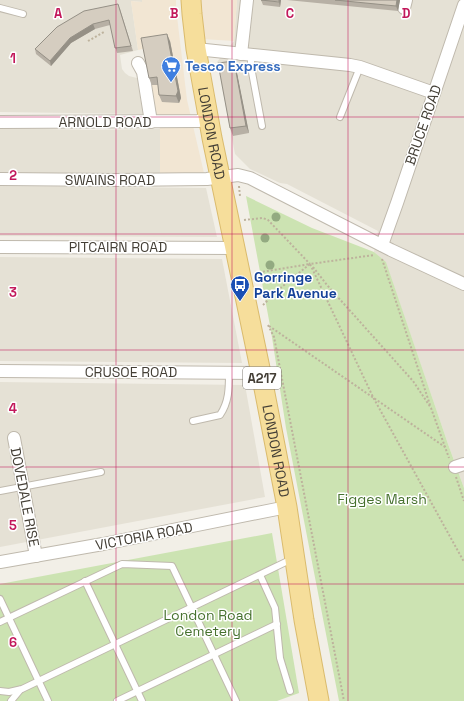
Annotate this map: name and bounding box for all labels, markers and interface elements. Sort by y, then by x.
text: A [54,5,63,22]
text: B [170,5,179,22]
text: C [286,5,294,22]
text: D [402,5,411,22]
text: 1 [10,50,16,67]
supermarket icon: Tesco Express [160,55,182,83]
place label: Tesco Express [185,57,281,75]
street label: BRUCE ROAD [401,82,445,168]
street label: LONDON ROAD [194,86,229,181]
street label: ARNOLD ROAD [58,113,152,131]
text: 2 [9,167,17,184]
street label: SWAINS ROAD [65,171,155,189]
street label: PITCAIRN ROAD [69,238,167,256]
place label: Gorringe Park Avenue [254,268,337,302]
bus stop icon: Gorringe Park Avenue [229,274,251,302]
text: 3 [9,284,17,301]
street label: CRUSOE ROAD [85,363,177,381]
road number: A217 [243,367,281,389]
text: 4 [9,400,17,417]
street label: LONDON ROAD [258,403,294,499]
street label: DOVEDALE RISE [7,446,43,548]
park label: Figges Marsh [337,490,427,508]
text: 5 [9,517,17,534]
street label: VICTORIA ROAD [94,518,194,554]
park label: London Road Cemetery [163,606,253,640]
text: 6 [9,634,17,651]

